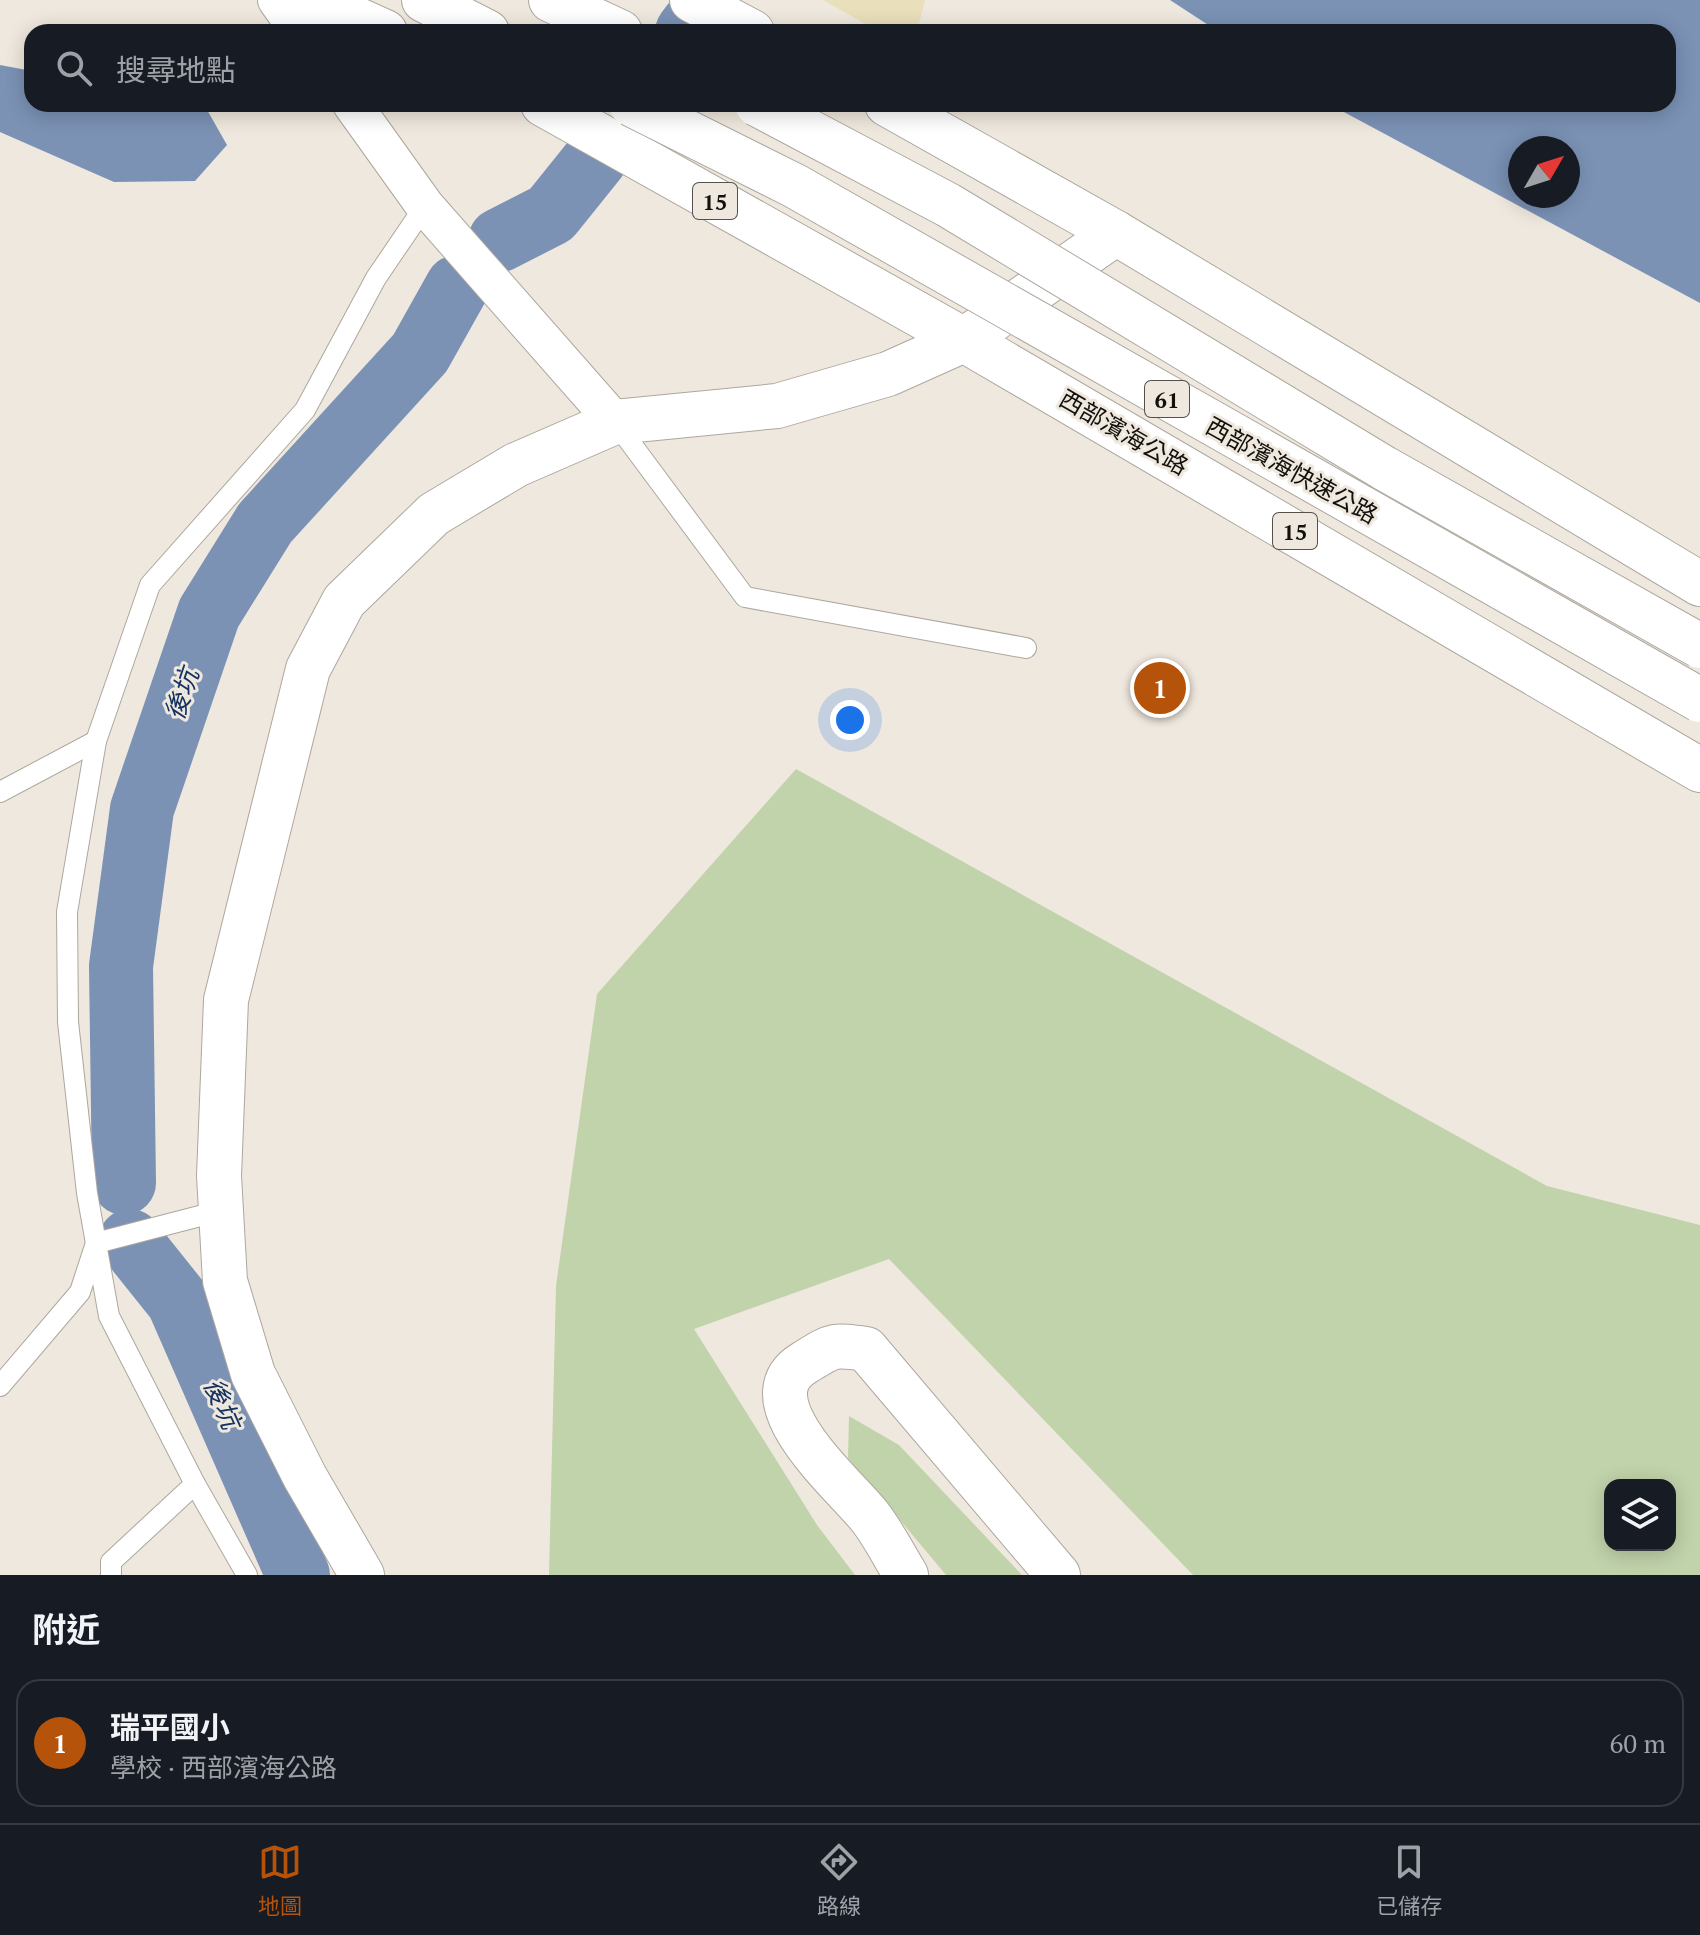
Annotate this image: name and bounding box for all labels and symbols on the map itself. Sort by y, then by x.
north arrow [1508,136,1580,208]
road number: 15 [693,183,737,219]
road number: 61 [1145,381,1189,417]
street label: 西部濱海公路 [1054,382,1194,482]
street label: 西部濱海快速公路 [1200,409,1384,531]
road number: 15 [1273,513,1317,549]
pin: 1 [1134,658,1186,718]
water label: 後坑 [156,660,207,724]
your location [830,700,870,740]
water label: 後坑 [197,1372,251,1437]

